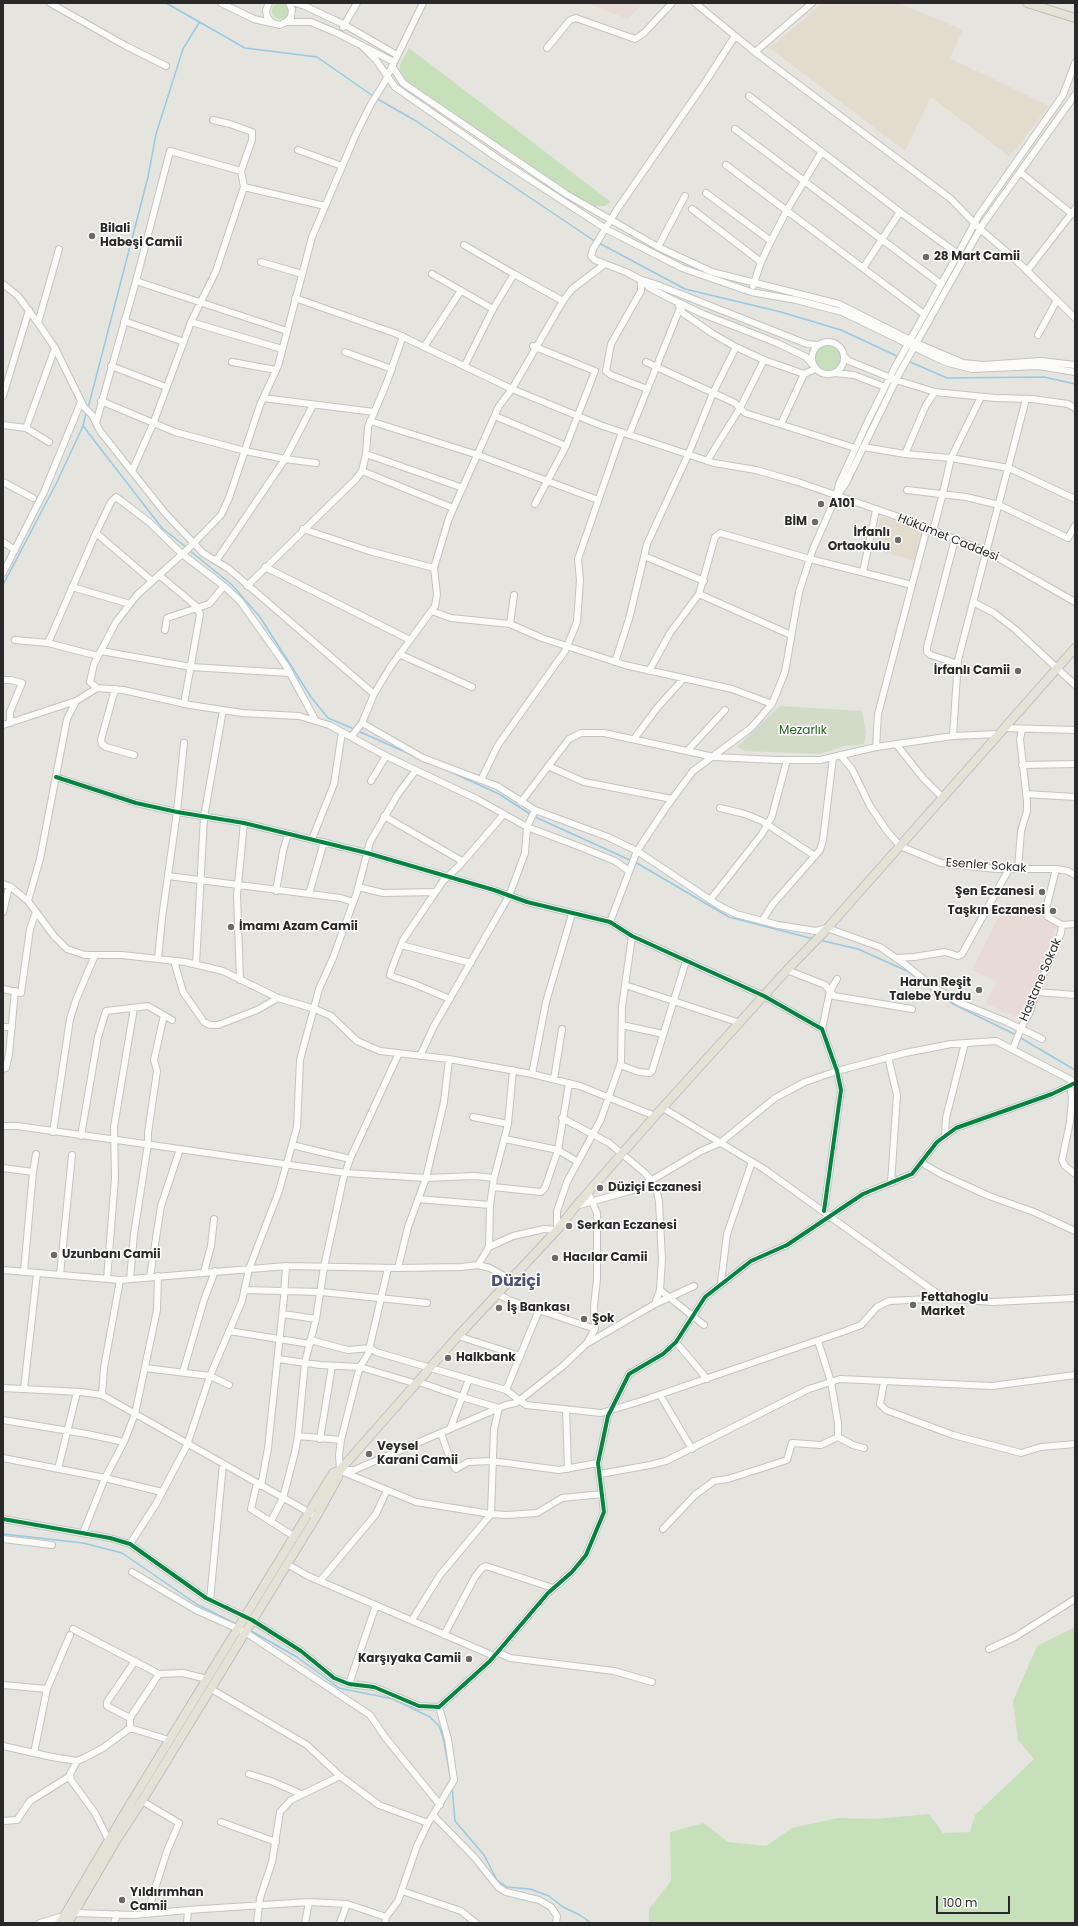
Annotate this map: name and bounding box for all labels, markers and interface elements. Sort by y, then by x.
place label: Bilali Habeşi Camii [100,222,182,250]
marker: Bilali Habeşi Camii [87,231,97,241]
place label: 28 Mart Camii [934,250,1020,264]
marker: 28 Mart Camii [921,252,931,262]
place label: A101 [829,497,855,511]
marker: A101 [816,499,826,509]
street label: Hükümet Caddesi [895,511,1001,565]
place label: BİM [785,515,807,529]
marker: BİM [810,517,820,527]
place label: İrfanlı Ortaokulu [828,526,890,554]
marker: İrfanlı Ortaokulu [893,535,903,545]
place label: İrfanlı Camii [934,664,1010,678]
marker: İrfanlı Camii [1013,666,1023,676]
park label: Mezarlık [779,724,827,738]
street label: Esenler Sokak [945,856,1027,876]
place label: Şen Eczanesi [955,885,1034,899]
marker: Şen Eczanesi [1037,887,1047,897]
place label: Taşkın Eczanesi [948,904,1045,918]
marker: Taşkın Eczanesi [1048,906,1058,916]
place label: İmamı Azam Camii [239,920,358,934]
marker: İmamı Azam Camii [226,922,236,932]
street label: Hastane Sokak [1017,936,1065,1024]
place label: Harun Reşit Talebe Yurdu [889,976,971,1004]
marker: Harun Reşit Talebe Yurdu [974,985,984,995]
place label: Düziçi Eczanesi [608,1181,701,1195]
marker: Düziçi Eczanesi [595,1183,605,1193]
place label: Serkan Eczanesi [577,1219,677,1233]
marker: Serkan Eczanesi [564,1221,574,1231]
place label: Uzunbanı Camii [62,1248,160,1262]
marker: Uzunbanı Camii [49,1250,59,1260]
place label: Hacılar Camii [563,1251,647,1265]
marker: Hacılar Camii [550,1253,560,1263]
district label: Düziçi [491,1272,541,1292]
place label: Fettahoglu Market [921,1291,988,1319]
marker: Fettahoglu Market [908,1300,918,1310]
place label: İş Bankası [507,1301,570,1315]
marker: İş Bankası [494,1303,504,1313]
place label: Şok [592,1312,614,1326]
marker: Şok [579,1314,589,1324]
place label: Halkbank [456,1351,516,1365]
marker: Halkbank [443,1353,453,1363]
place label: Veysel Karani Camii [377,1440,458,1468]
marker: Veysel Karani Camii [364,1449,374,1459]
place label: Karşıyaka Camii [358,1652,461,1666]
marker: Karşıyaka Camii [464,1654,474,1664]
place label: Yıldırımhan Camii [130,1886,203,1914]
scale bar [938,1888,1012,1914]
text: 100 m [943,1894,977,1911]
marker: Yıldırımhan Camii [117,1895,127,1905]

